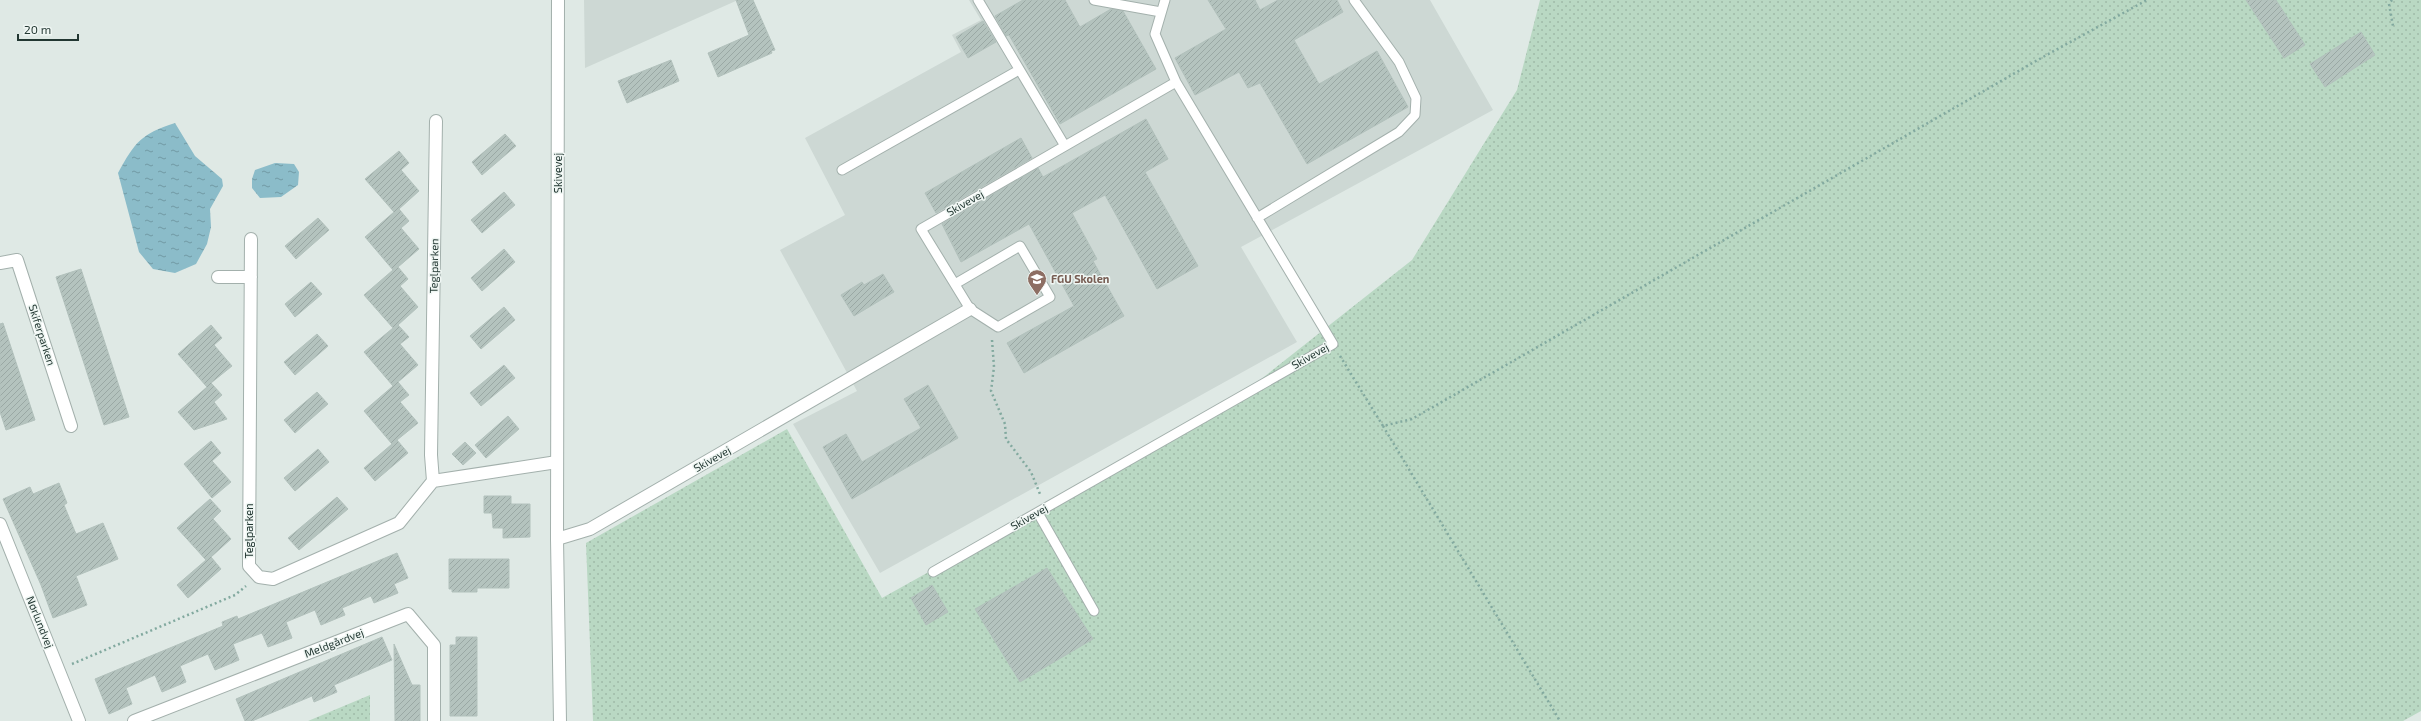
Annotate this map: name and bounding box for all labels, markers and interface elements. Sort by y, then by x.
scale bar [18,16,78,42]
text: 20 m [24,22,51,36]
street label: Skivevej [551,153,565,193]
street label: Skivevej [944,187,986,219]
street label: Teglparken [427,238,440,294]
school or university icon: FGU Skolen [1026,268,1048,296]
place label: FGU Skolen [1051,272,1109,285]
street label: Skiferparken [26,303,58,367]
street label: Skivevej [1289,340,1331,372]
street label: Skivevej [691,443,733,475]
street label: Skivevej [1008,501,1050,533]
street label: Teglparken [242,503,255,559]
street label: Nørlundvej [23,594,57,650]
street label: Meldgårdvej [302,625,366,661]

